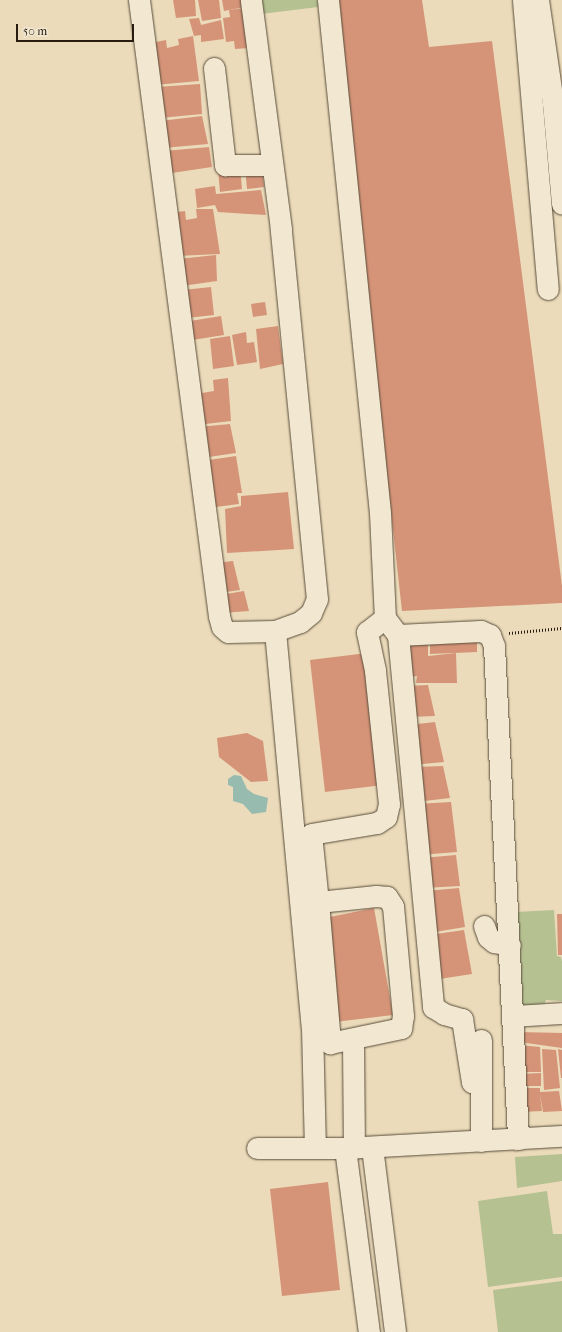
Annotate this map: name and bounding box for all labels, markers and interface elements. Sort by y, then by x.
scale bar [18,16,136,42]
text: 50 m [23,24,47,38]

